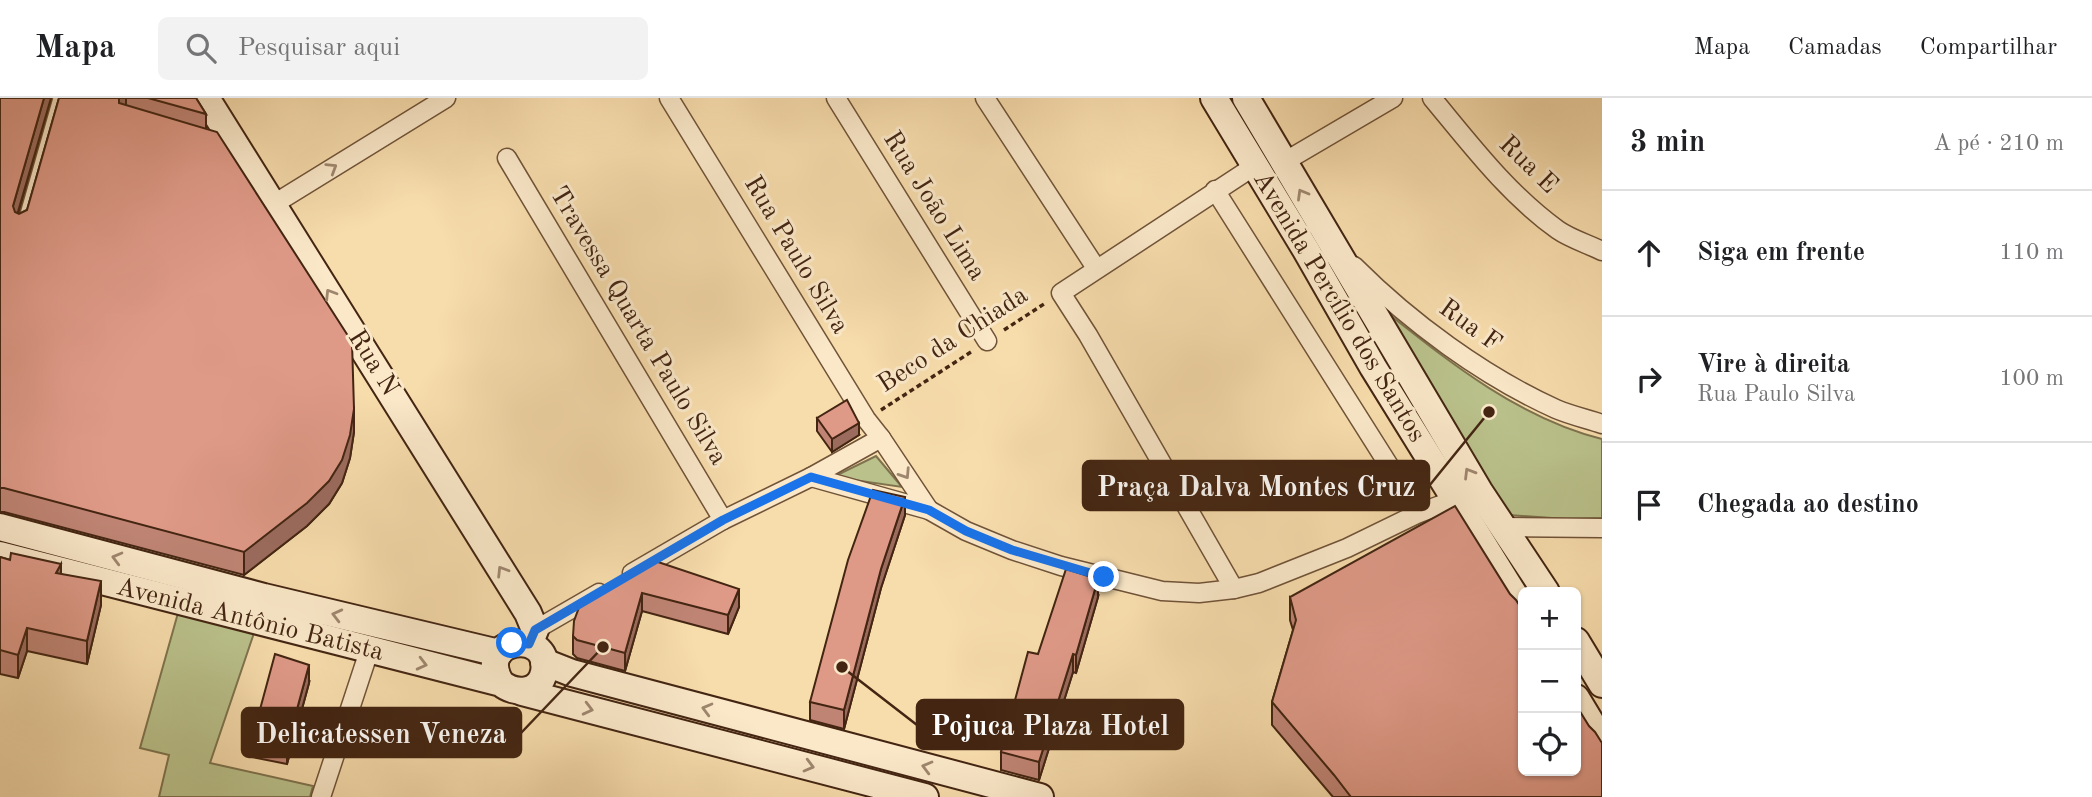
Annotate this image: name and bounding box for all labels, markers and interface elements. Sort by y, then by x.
search box [158,17,648,80]
icon: search [182,29,220,67]
text: Mapa [35,32,116,65]
text: Pesquisar aqui [238,35,400,61]
text: Mapa [1694,36,1750,60]
text: Camadas [1788,36,1882,60]
text: Compartilhar [1920,36,2057,60]
street label: Rua João Lima [878,127,990,285]
text: 3 min [1630,128,1705,158]
street label: Rua E [1494,131,1562,199]
text: A pé · 210 m [1933,132,2064,155]
one-way arrow [325,163,338,176]
street label: Avenida Percílio dos Santos [1248,167,1430,447]
street label: Rua Paulo Silva [739,172,853,339]
street label: Travessa Quarta Paulo Silva [545,182,732,470]
one-way arrow [1297,188,1310,201]
icon: ahead [1630,234,1668,272]
text: Siga em frente [1697,240,1865,266]
text: 110 m [1999,241,2064,264]
street label: Beco da Chiada [873,282,1033,398]
one-way arrow [326,289,339,302]
street label: Rua F [1434,295,1506,357]
street label: Rua N [343,325,403,401]
text: Vire à direita [1697,352,1850,378]
icon: right [1630,360,1668,398]
text: 100 m [1999,367,2064,390]
text: Rua Paulo Silva [1697,383,1855,406]
callout: Praça Dalva Montes Cruz [1083,461,1429,510]
one-way arrow [897,466,909,479]
one-way arrow [1464,468,1477,481]
text: Praça Dalva Montes Cruz [1097,475,1415,503]
icon: arrive [1630,486,1668,524]
text: Chegada ao destino [1697,492,1919,518]
one-way arrow [111,552,123,566]
route end [1088,561,1119,592]
one-way arrow [497,565,510,578]
street label: Avenida Antônio Batista [114,574,387,666]
map controls [1518,587,1581,776]
button: + [1518,587,1581,650]
one-way arrow [331,609,343,623]
route start [496,627,527,658]
button: − [1518,650,1581,713]
one-way arrow [416,656,428,670]
callout: Pojuca Plaza Hotel [917,700,1183,749]
one-way arrow [582,701,594,715]
one-way arrow [701,702,713,717]
callout: Delicatessen Veneza [242,708,521,757]
button: locate [1518,713,1581,776]
text: Pojuca Plaza Hotel [931,714,1170,742]
text: Delicatessen Veneza [255,722,507,750]
one-way arrow [802,757,814,772]
one-way arrow [921,761,933,775]

